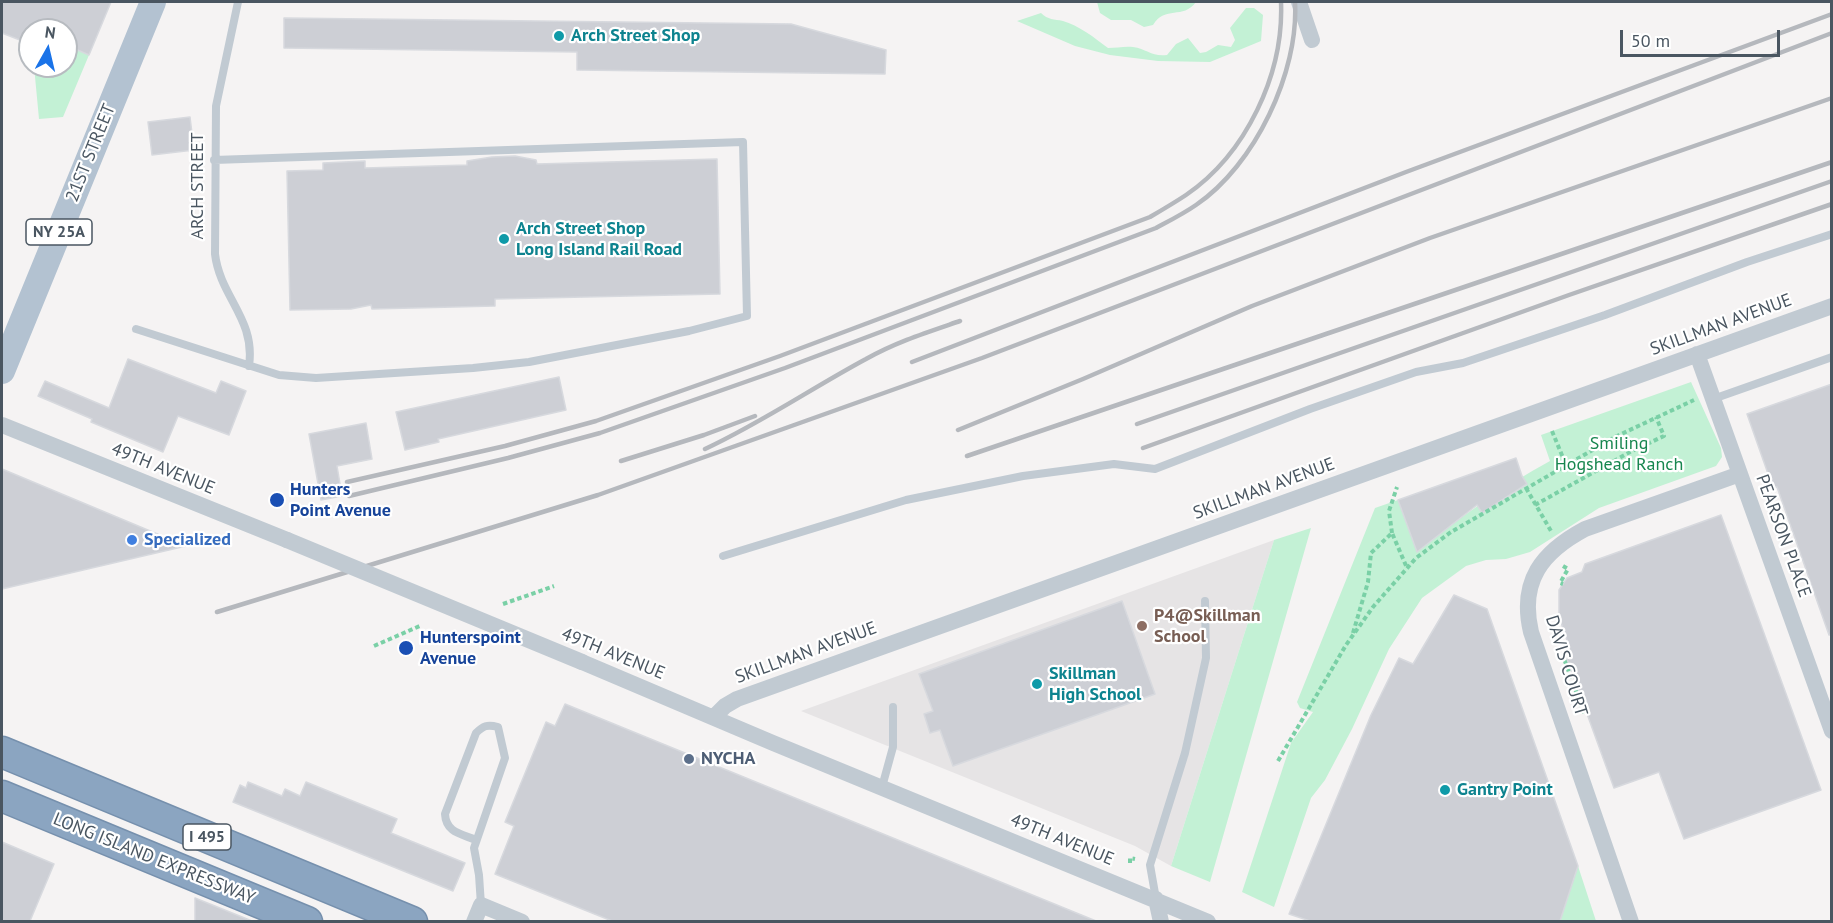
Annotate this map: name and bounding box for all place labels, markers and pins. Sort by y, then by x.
place label: Arch Street Shop [571,25,700,47]
marker: Arch Street Shop [552,29,566,43]
place label: Arch Street Shop Long Island Rail Road [516,218,682,260]
marker: Arch Street Shop Long Island Rail Road [497,232,511,246]
place label: Hunters Point Avenue [290,479,391,522]
marker: Hunters Point Avenue [268,491,286,509]
place label: Specialized [144,529,231,551]
marker: Specialized [125,533,139,547]
place label: P4@Skillman School [1154,605,1261,648]
marker: P4@Skillman School [1135,619,1149,633]
place label: Hunterspoint Avenue [420,627,521,670]
marker: Hunterspoint Avenue [397,639,415,657]
place label: Skillman High School [1049,663,1141,706]
marker: Skillman High School [1030,677,1044,691]
place label: NYCHA [701,748,755,770]
marker: NYCHA [682,752,696,766]
place label: Gantry Point [1457,779,1553,801]
marker: Gantry Point [1438,783,1452,797]

